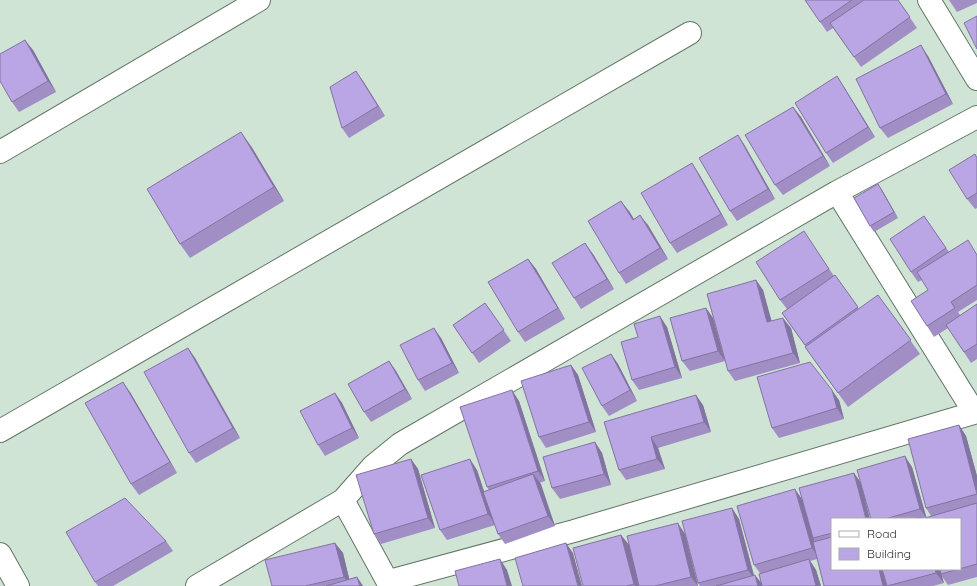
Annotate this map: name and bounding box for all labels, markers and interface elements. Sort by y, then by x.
legend [831,518,961,570]
text: Road [867,526,897,541]
text: Building [867,546,911,561]

